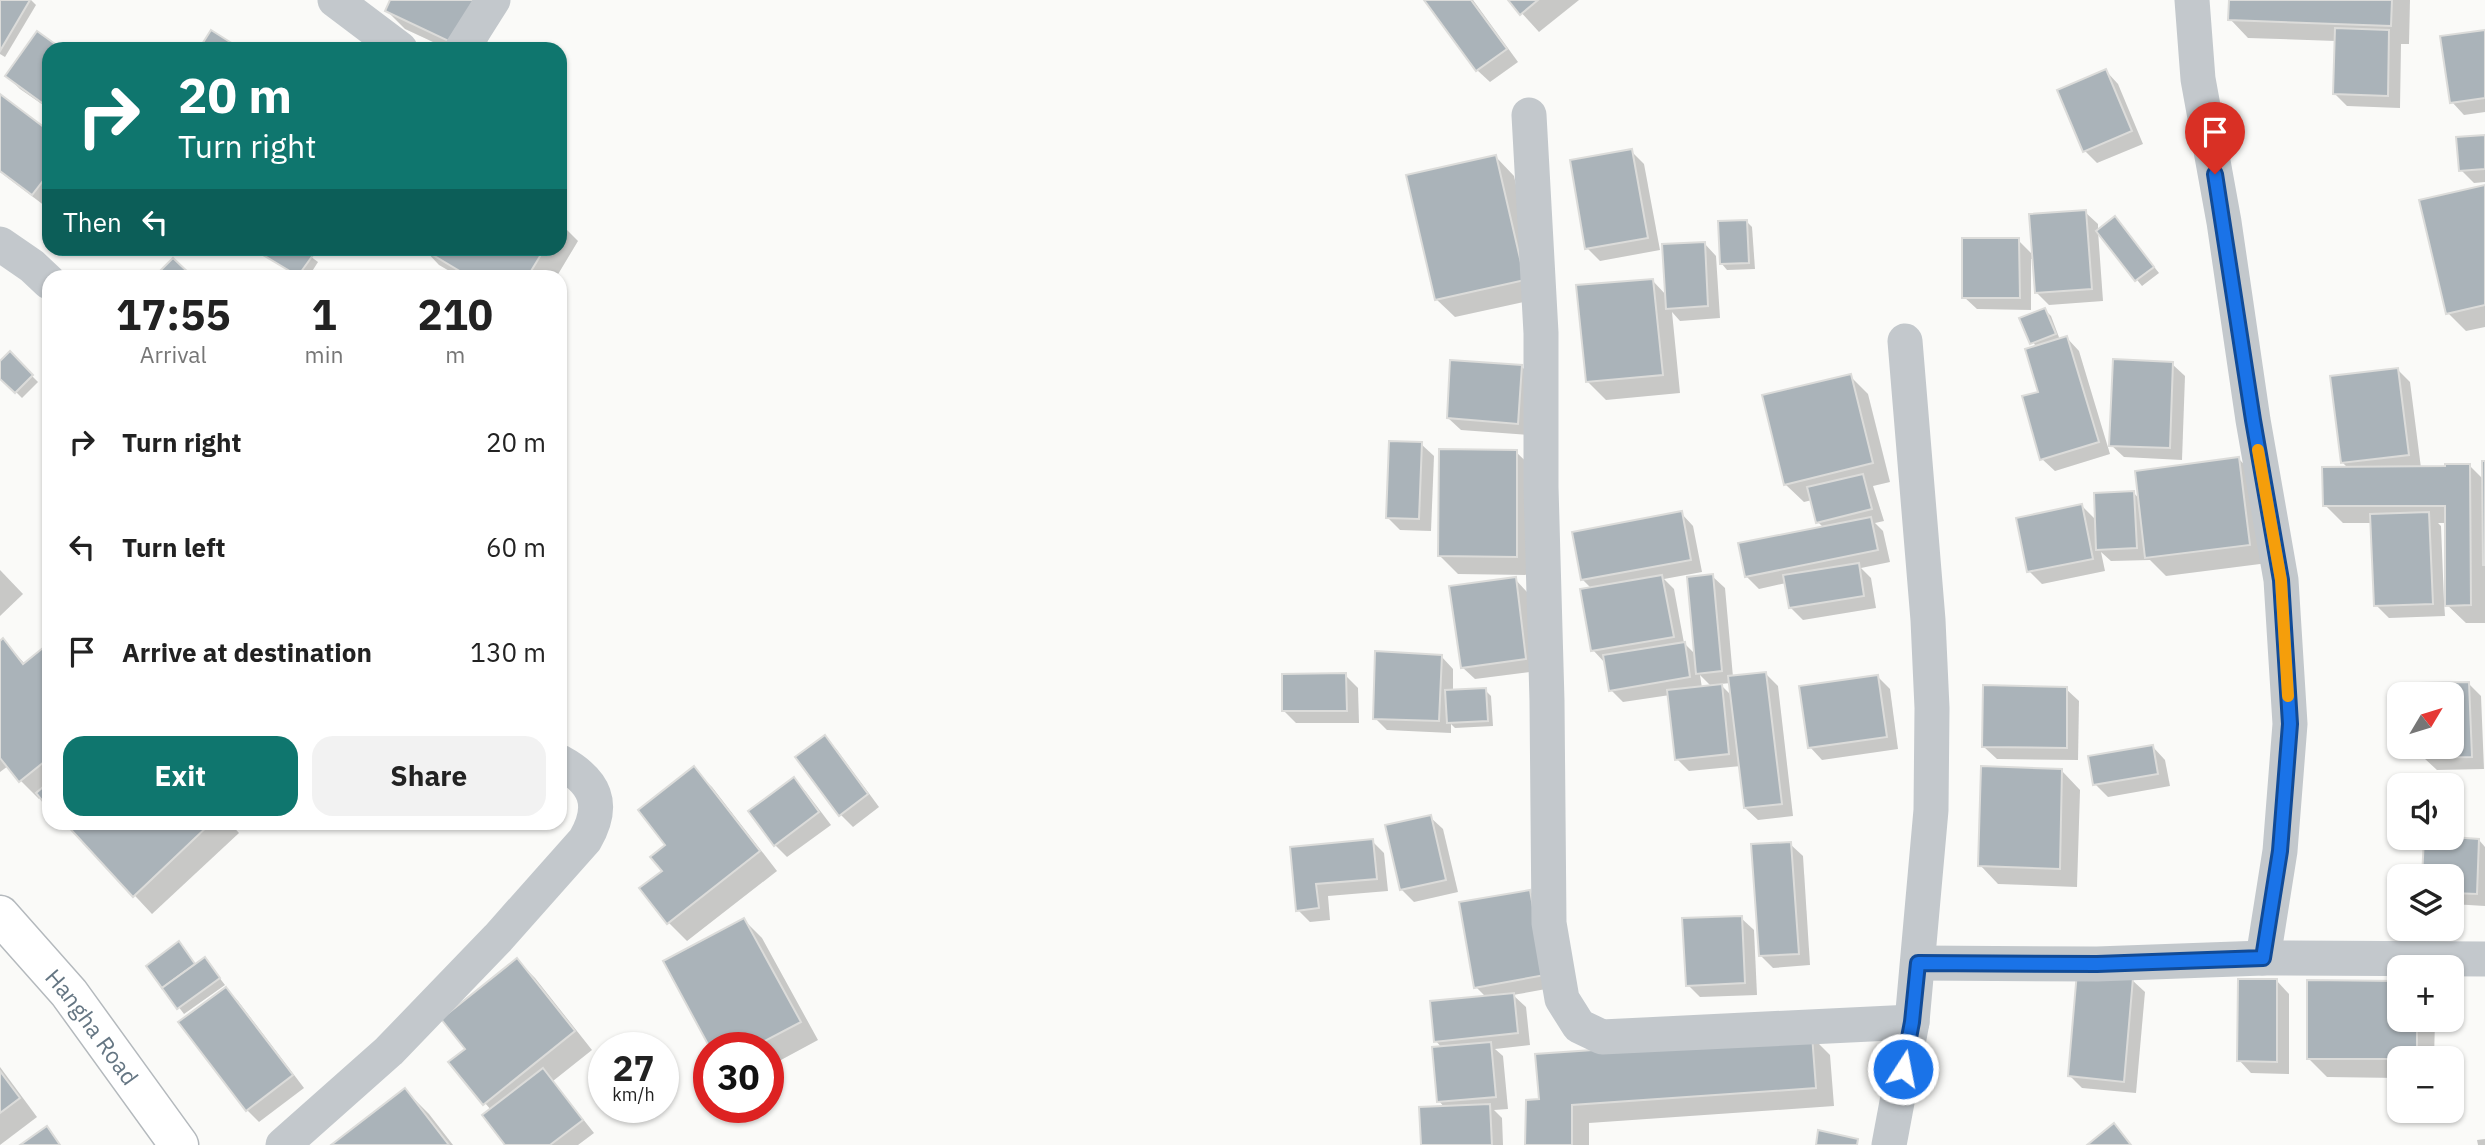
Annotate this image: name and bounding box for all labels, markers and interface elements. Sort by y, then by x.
text: 20 m [178,63,292,126]
icon: right [63,70,154,161]
pin [2185,102,2245,174]
icon: arrive [2196,113,2234,151]
text: Turn right [178,125,316,167]
icon: left [136,203,174,241]
text: Then [63,205,122,239]
text: 17:55 [116,287,231,342]
text: 1 [311,287,337,342]
text: 210 [417,287,493,342]
text: Arrival [140,339,207,369]
text: min [305,339,343,369]
text: m [445,339,465,369]
icon: right [63,423,101,461]
text: Turn right [122,425,241,459]
text: 20 m [486,425,546,459]
icon: left [63,528,101,566]
text: Turn left [122,530,225,564]
text: 60 m [486,530,546,564]
icon: arrive [63,633,101,671]
text: Arrive at destination [122,635,372,669]
text: 130 m [470,635,546,669]
north arrow [2387,682,2464,760]
map controls [2387,682,2464,1123]
button: Exit [63,736,298,816]
button: Share [312,736,546,816]
button: sound [2387,773,2464,850]
button: layers [2387,864,2464,941]
button: + [2387,955,2464,1032]
street label: Hangha Road [39,962,145,1091]
speed limit sign: 30 [693,1032,784,1123]
position arrow [1866,1032,1940,1106]
text: 27 [612,1045,655,1091]
button: − [2387,1046,2464,1123]
text: km/h [612,1083,655,1106]

